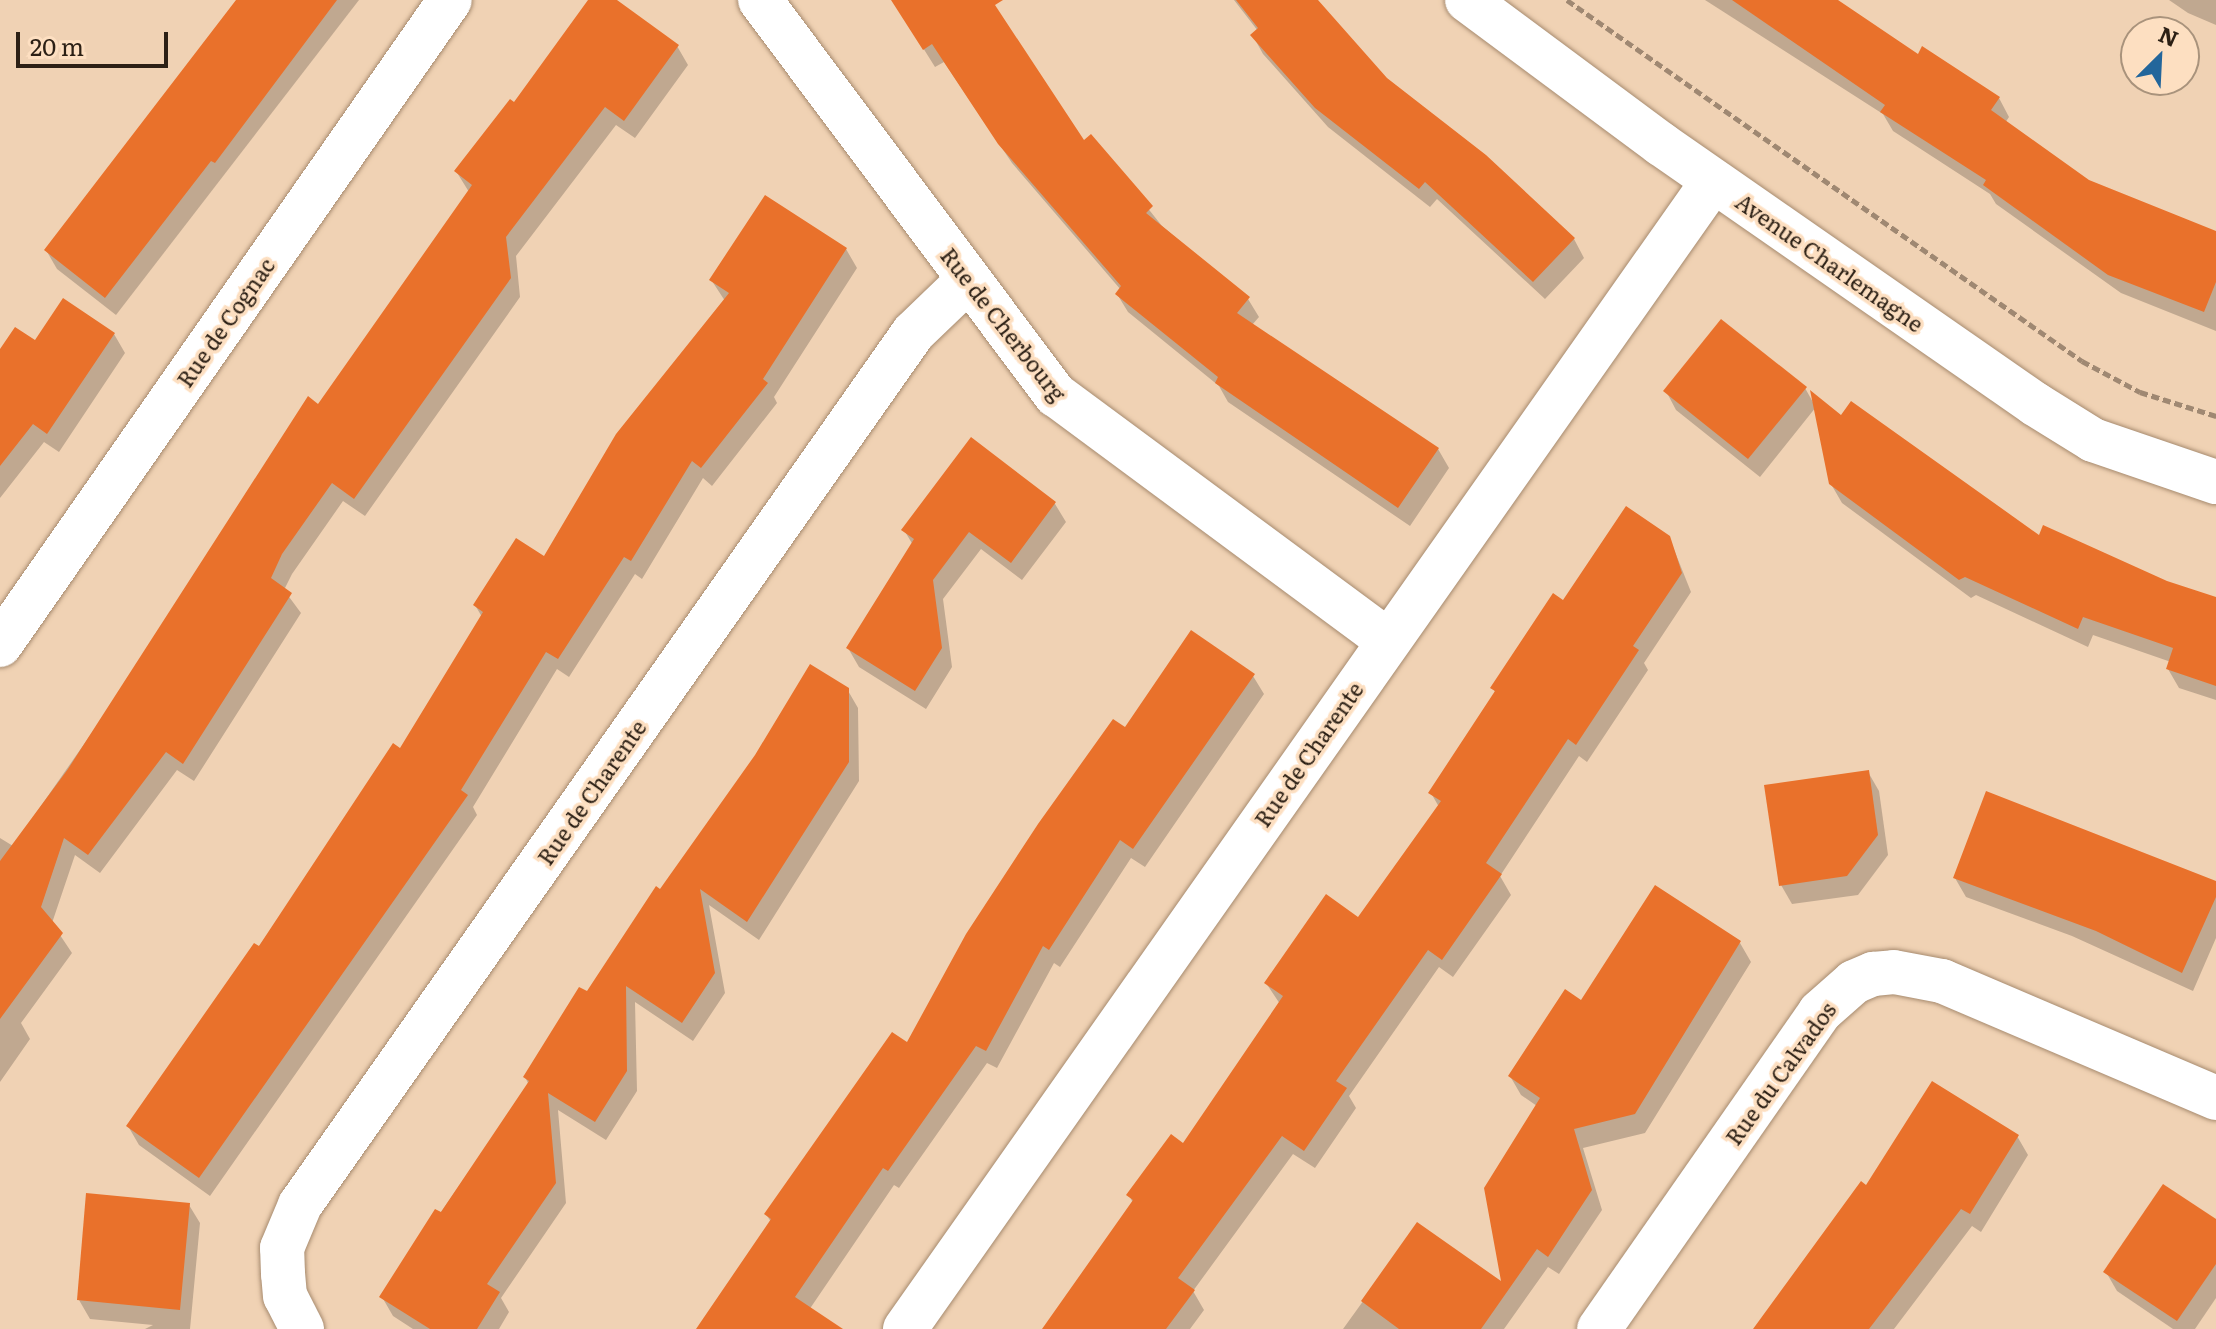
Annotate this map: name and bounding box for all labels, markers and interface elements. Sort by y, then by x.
scale bar [20,16,172,66]
north arrow [2120,16,2200,96]
text: N [2154,17,2184,54]
text: 20 m [30,28,84,63]
street label: Avenue Charlemagne [1731,187,1929,337]
street label: Rue de Cherbourg [936,242,1072,406]
street label: Rue de Cognac [171,252,279,392]
street label: Rue de Charente [1248,677,1368,831]
street label: Rue de Charente [531,715,651,869]
street label: Rue du Calvados [1719,996,1841,1150]

